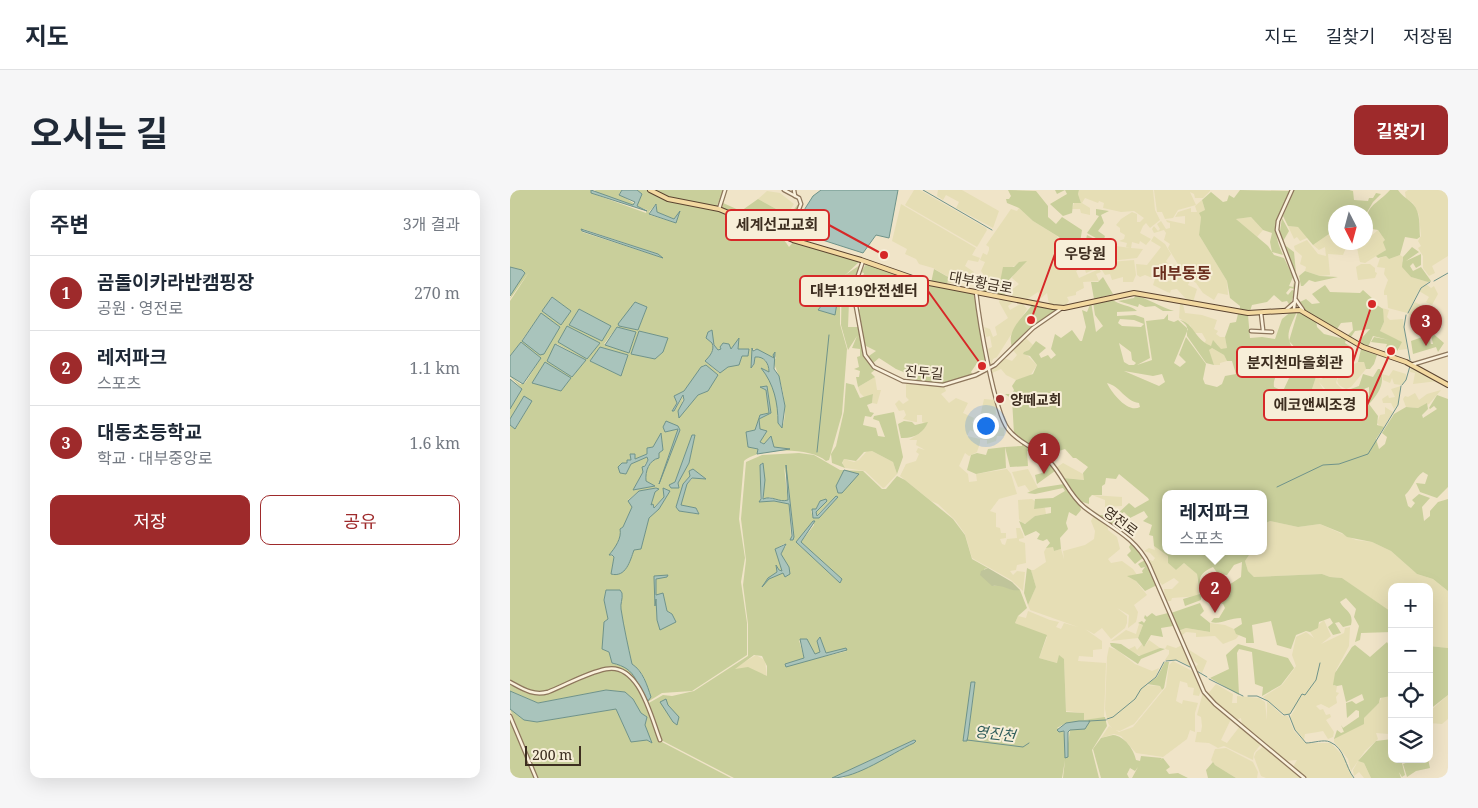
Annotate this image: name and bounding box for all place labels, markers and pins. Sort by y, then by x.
callout: 세계선교교회 [726,210,829,240]
callout: 우당원 [1055,239,1116,269]
callout: 대부119안전센터 [800,276,928,306]
pin: 3 [1410,305,1442,346]
callout: 분지천마을회관 [1237,347,1353,377]
place label: 양떼교회 [1010,390,1062,409]
callout: 에코앤씨조경 [1264,390,1367,420]
marker: 양떼교회 [994,393,1006,405]
pin: 1 [1028,433,1060,474]
pin: 2 [1199,572,1231,613]

